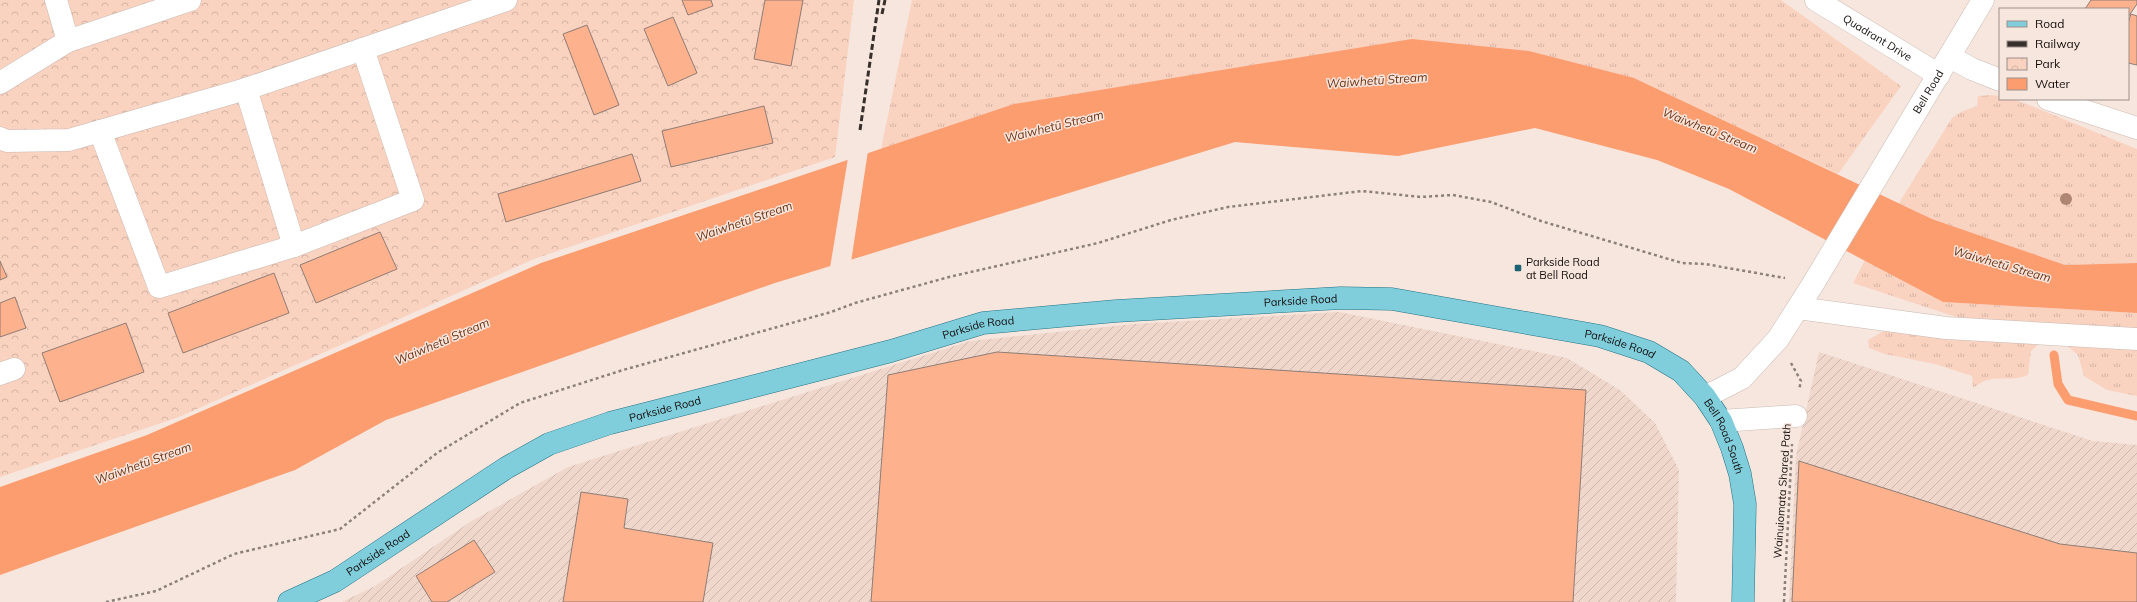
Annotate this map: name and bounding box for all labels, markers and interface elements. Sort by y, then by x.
legend [1999,8,2129,100]
street label: Quadrant Drive [1840,11,1915,64]
text: Road [2035,16,2064,31]
text: Railway [2035,36,2081,51]
text: Park [2035,56,2061,71]
street label: Bell Road [1910,67,1947,116]
water label: Waiwhetū Stream [1326,69,1428,91]
text: Water [2035,76,2071,91]
water label: Waiwhetū Stream [1660,104,1760,156]
water label: Waiwhetū Stream [1003,106,1105,146]
water label: Waiwhetū Stream [694,197,794,245]
water label: Waiwhetū Stream [1951,243,2053,285]
place label: Parkside Road at Bell Road [1526,255,1600,282]
marker: Parkside Road at Bell Road [1513,263,1523,273]
street label: Parkside Road [1263,291,1338,309]
street label: Parkside Road [940,313,1015,342]
water label: Waiwhetū Stream [393,314,491,368]
street label: Parkside Road [1583,326,1658,361]
street label: Parkside Road [628,393,702,425]
street label: Bell Road South [1701,396,1747,476]
street label: Wainuiomata Shared Path [1770,423,1794,559]
water label: Waiwhetū Stream [93,439,193,487]
street label: Parkside Road [343,526,412,579]

